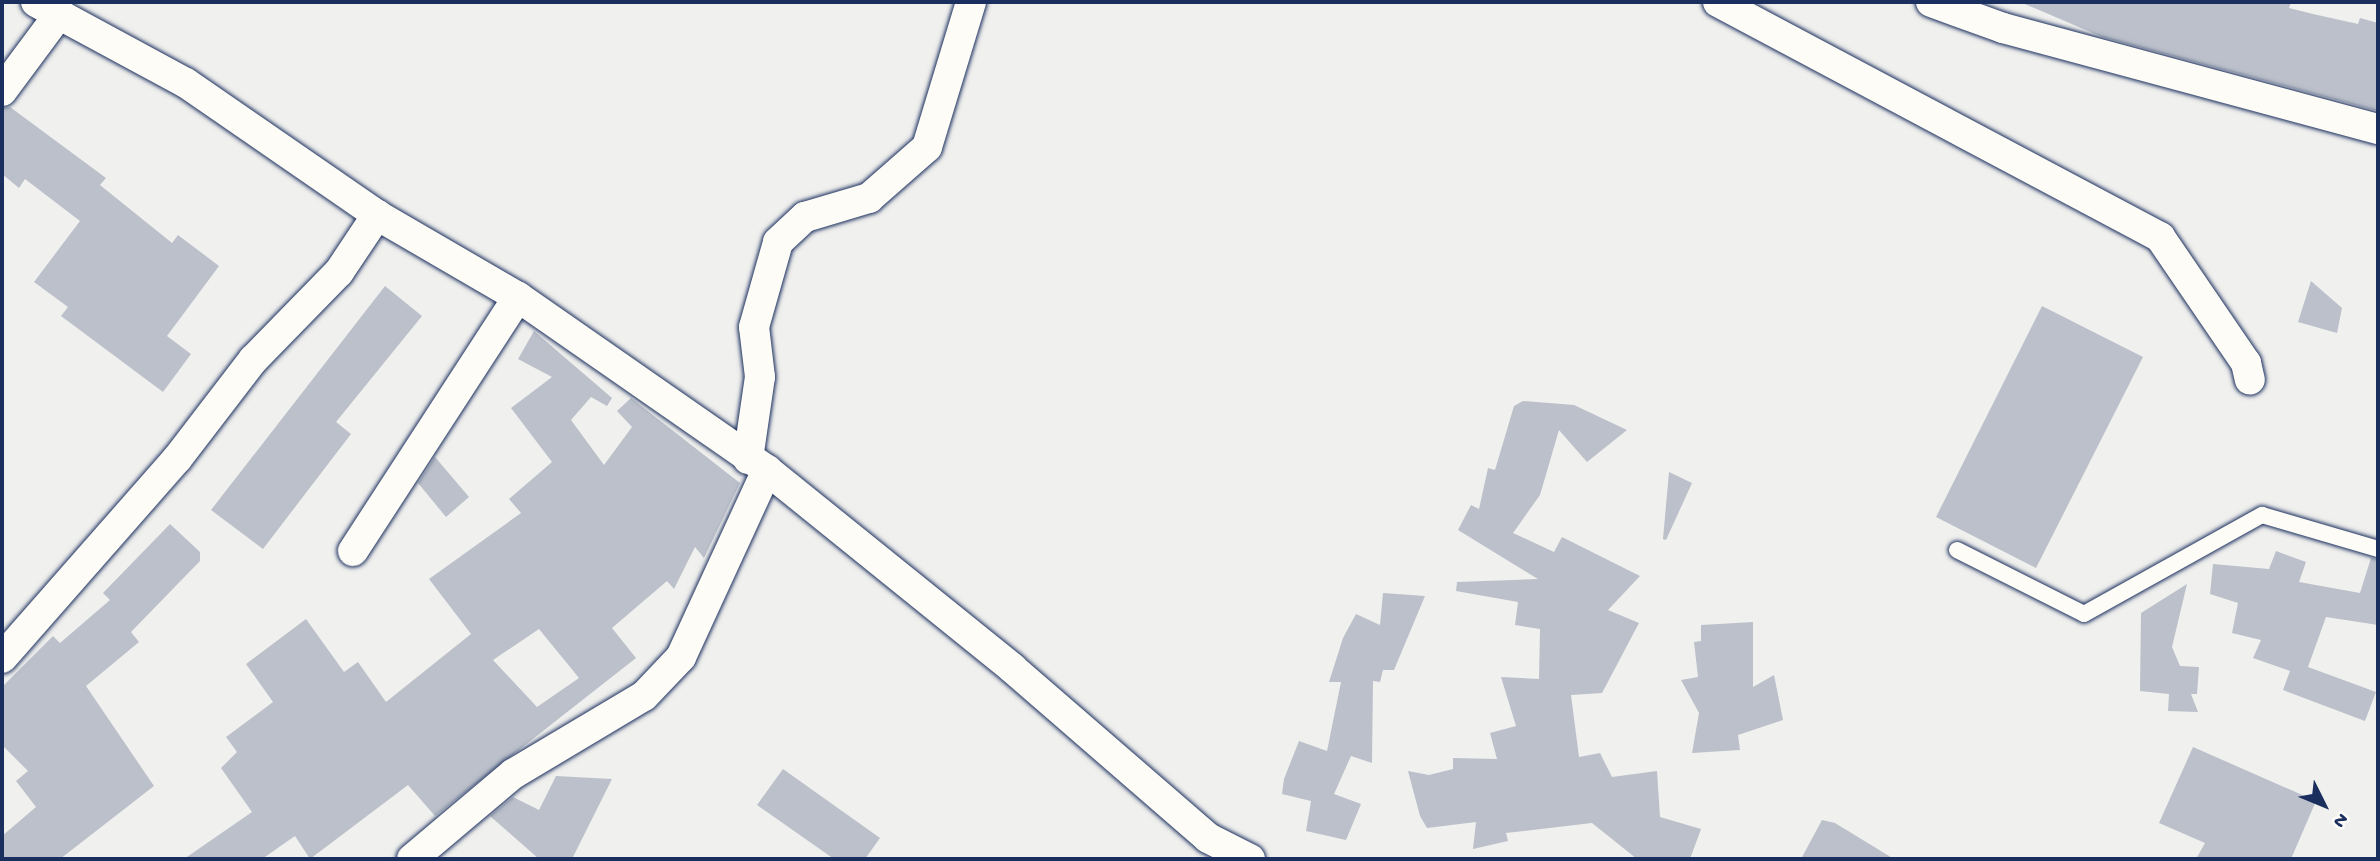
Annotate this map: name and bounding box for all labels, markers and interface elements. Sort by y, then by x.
north arrow [2289,770,2359,840]
text: N [2327,807,2352,832]

